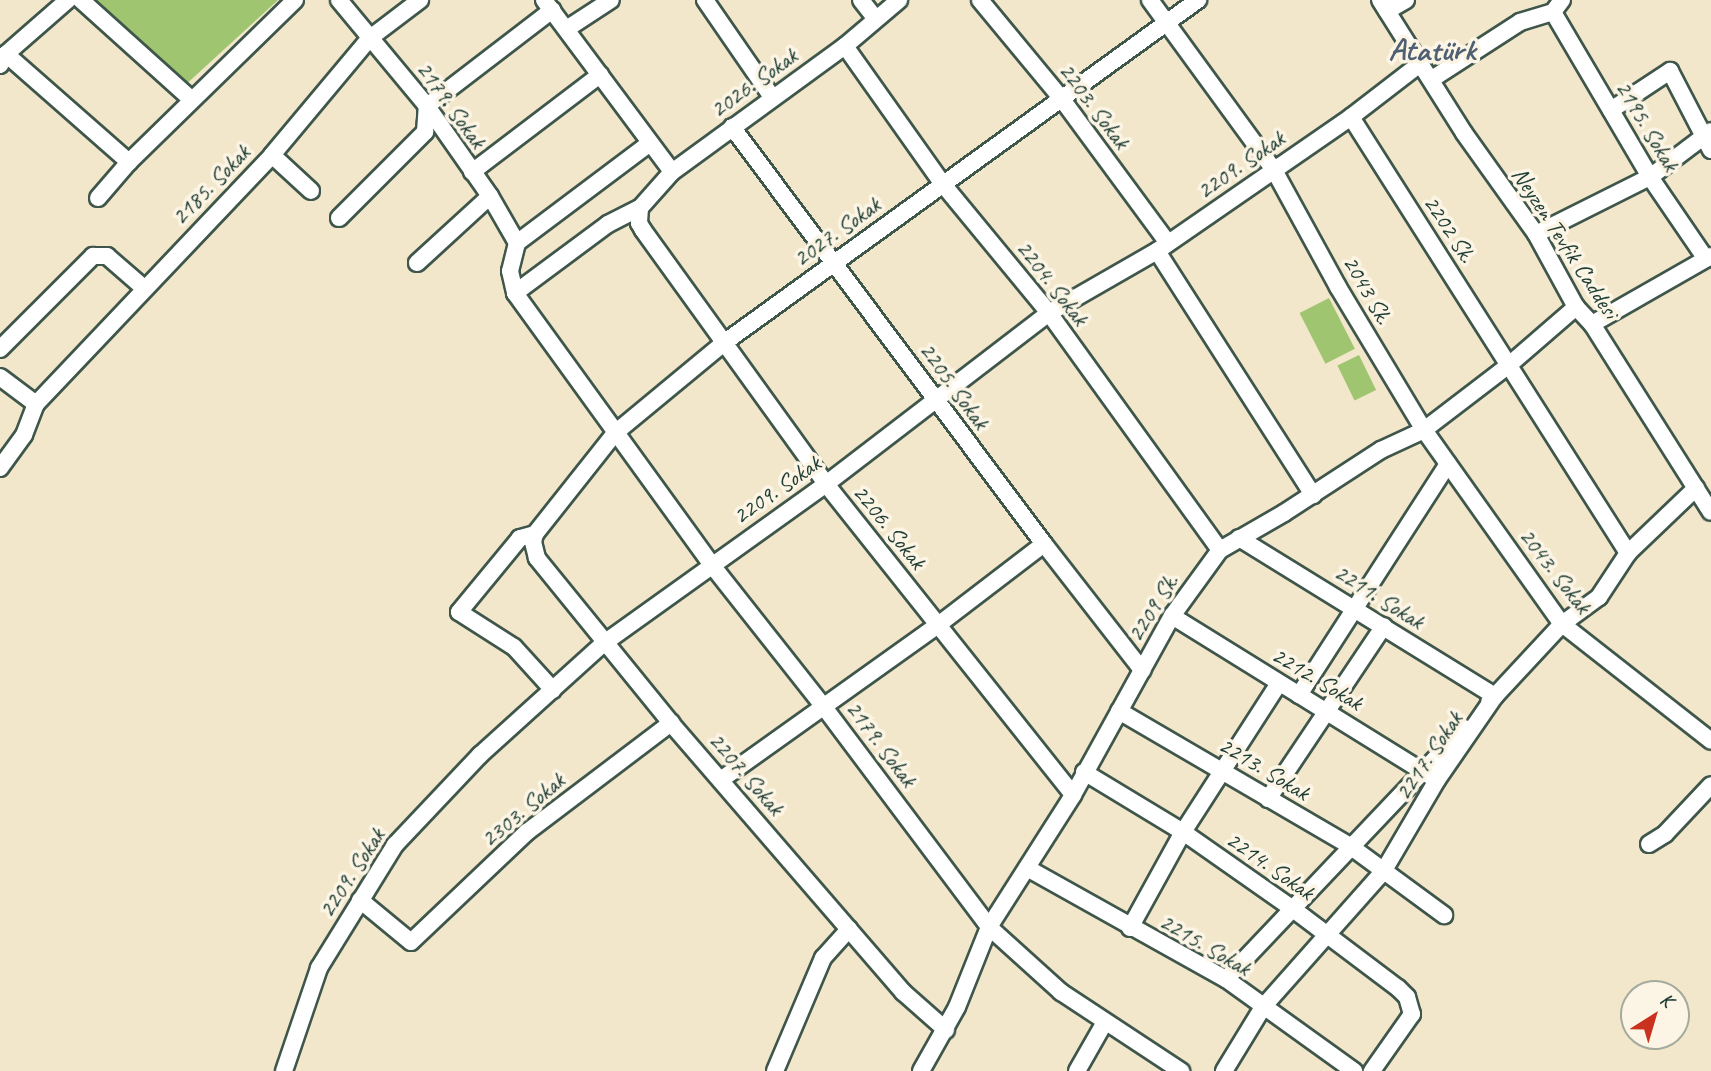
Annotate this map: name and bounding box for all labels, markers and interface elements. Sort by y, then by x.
district label: Atatürk [1388,31,1476,69]
street label: 2026. Sokak [705,42,803,124]
street label: 2179. Sokak [410,56,492,154]
street label: 2203. Sokak [1052,57,1136,155]
street label: 2195. Sokak [1609,75,1685,177]
street label: 2209. Sokak [1191,124,1291,206]
street label: 2185. Sokak [166,139,256,231]
street label: Neyzen Tevfik Caddesi [1506,162,1624,324]
street label: 2202 Sk. [1417,190,1481,268]
street label: 2027. Sokak [788,191,886,273]
street label: 2204. Sokak [1010,234,1094,332]
street label: 2043 Sk. [1336,251,1398,329]
street label: 2205. Sokak [913,337,995,435]
street label: 2209. Sokak [727,449,827,531]
street label: 2206. Sokak [846,479,932,575]
street label: 2043. Sokak [1513,522,1597,620]
street label: 2211. Sokak [1329,558,1429,636]
street label: 2209 Sk. [1121,569,1185,647]
street label: 2212. Sokak [1266,641,1368,717]
street label: 2179. Sokak [839,695,923,793]
street label: 2217. Sokak [1389,706,1469,806]
street label: 2207. Sokak [702,727,790,821]
street label: 2213. Sokak [1213,731,1315,807]
street label: 2303. Sokak [475,767,571,853]
street label: 2209. Sokak [312,823,392,923]
street label: 2214. Sokak [1220,825,1320,907]
street label: 2215. Sokak [1154,907,1256,983]
north arrow [1620,980,1690,1050]
text: K [1655,987,1678,1012]

